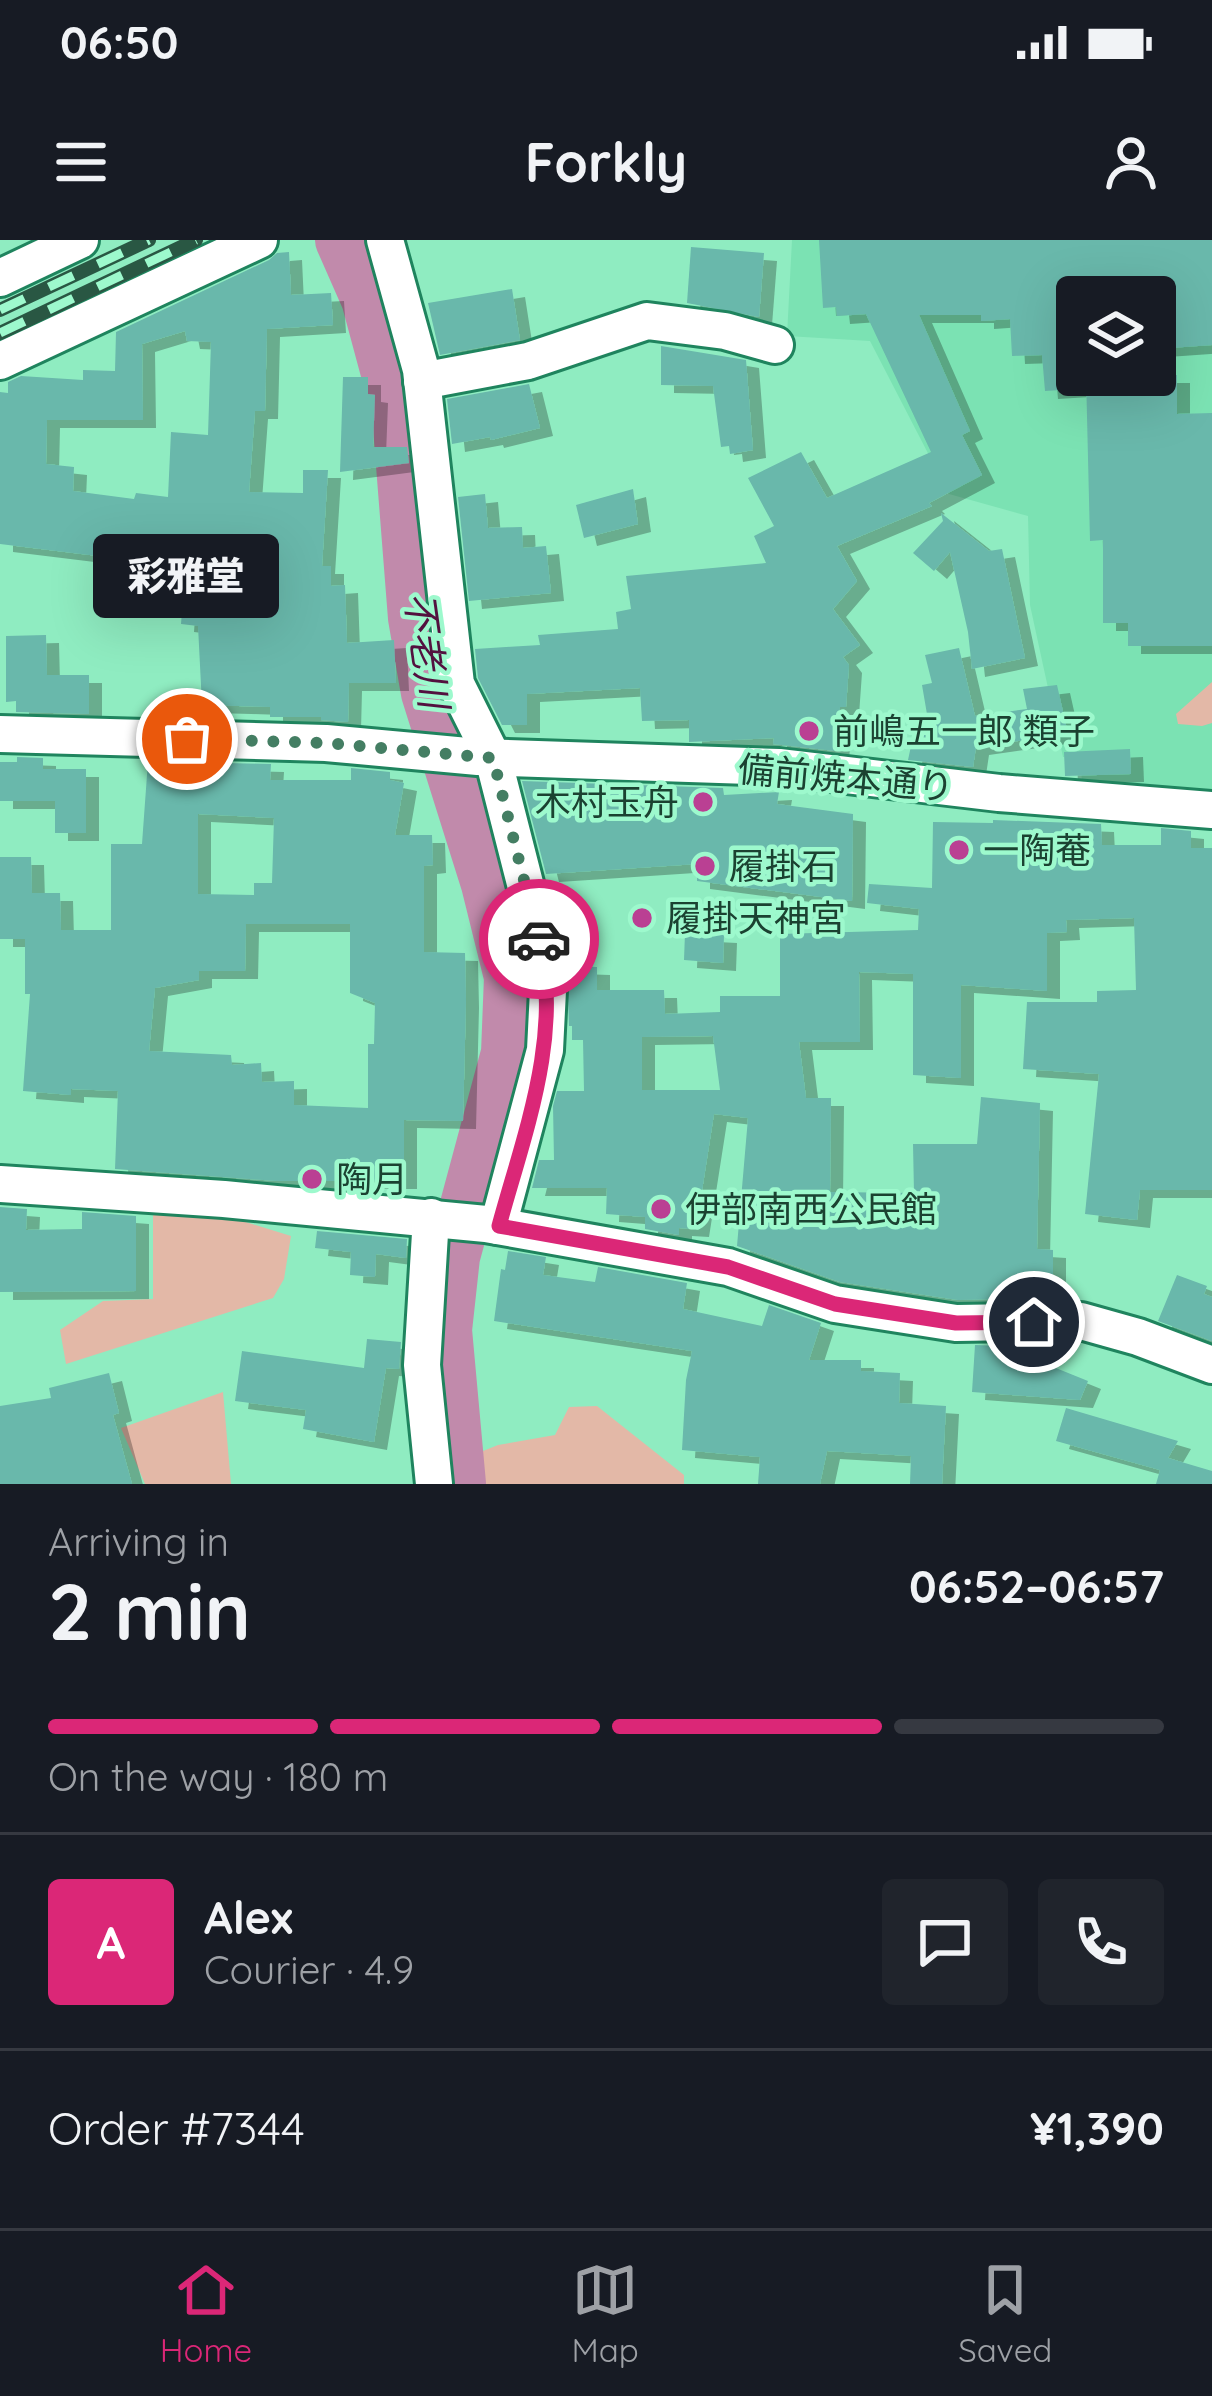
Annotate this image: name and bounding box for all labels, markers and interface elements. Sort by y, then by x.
text: 06:50 [60,14,178,70]
text: Forkly [525,128,687,196]
icon: menu [48,129,114,195]
icon: person [1098,129,1164,195]
map controls [1056,276,1176,396]
button: layers [1056,276,1176,396]
callout: 彩雅堂 [94,535,280,619]
text: 彩雅堂 [127,551,245,600]
water label: 不老川 [395,589,460,715]
pin [136,688,238,790]
icon: bag [154,706,220,772]
place label: 前嶋五一郎 類子 [833,708,1095,753]
marker: 前嶋五一郎 類子 [796,718,822,744]
street label: 備前焼本通り [736,746,956,809]
place label: 木村玉舟 [535,779,679,824]
marker: 木村玉舟 [690,789,716,815]
place label: 一陶菴 [983,827,1091,872]
marker: 一陶菴 [946,837,972,863]
place label: 履掛石 [729,843,837,888]
marker: 履掛石 [692,853,718,879]
courier [479,879,599,999]
place label: 履掛天神宮 [666,895,846,940]
marker: 履掛天神宮 [629,905,655,931]
icon: car [506,906,572,972]
place label: 陶月 [336,1156,408,1201]
marker: 陶月 [299,1166,325,1192]
place label: 伊部南西公民館 [685,1186,937,1231]
marker: 伊部南西公民館 [648,1196,674,1222]
pin [983,1271,1085,1373]
icon: home [1001,1289,1067,1355]
text: Arriving in [48,1517,229,1566]
text: 06:52–06:57 [909,1558,1164,1614]
text: 2 min [48,1562,251,1660]
text: On the way · 180 m [48,1752,388,1801]
button: chat [882,1879,1008,2005]
button: phone [1038,1879,1164,2005]
text: Alex [204,1889,293,1945]
text: A [97,1914,125,1970]
text: Courier · 4.9 [204,1945,414,1994]
text: Order #7344 [48,2100,305,2156]
text: ¥1,390 [1030,2100,1164,2156]
tab: Home [160,2257,252,2370]
tab: Map [572,2257,639,2370]
tab: Saved [958,2257,1052,2370]

